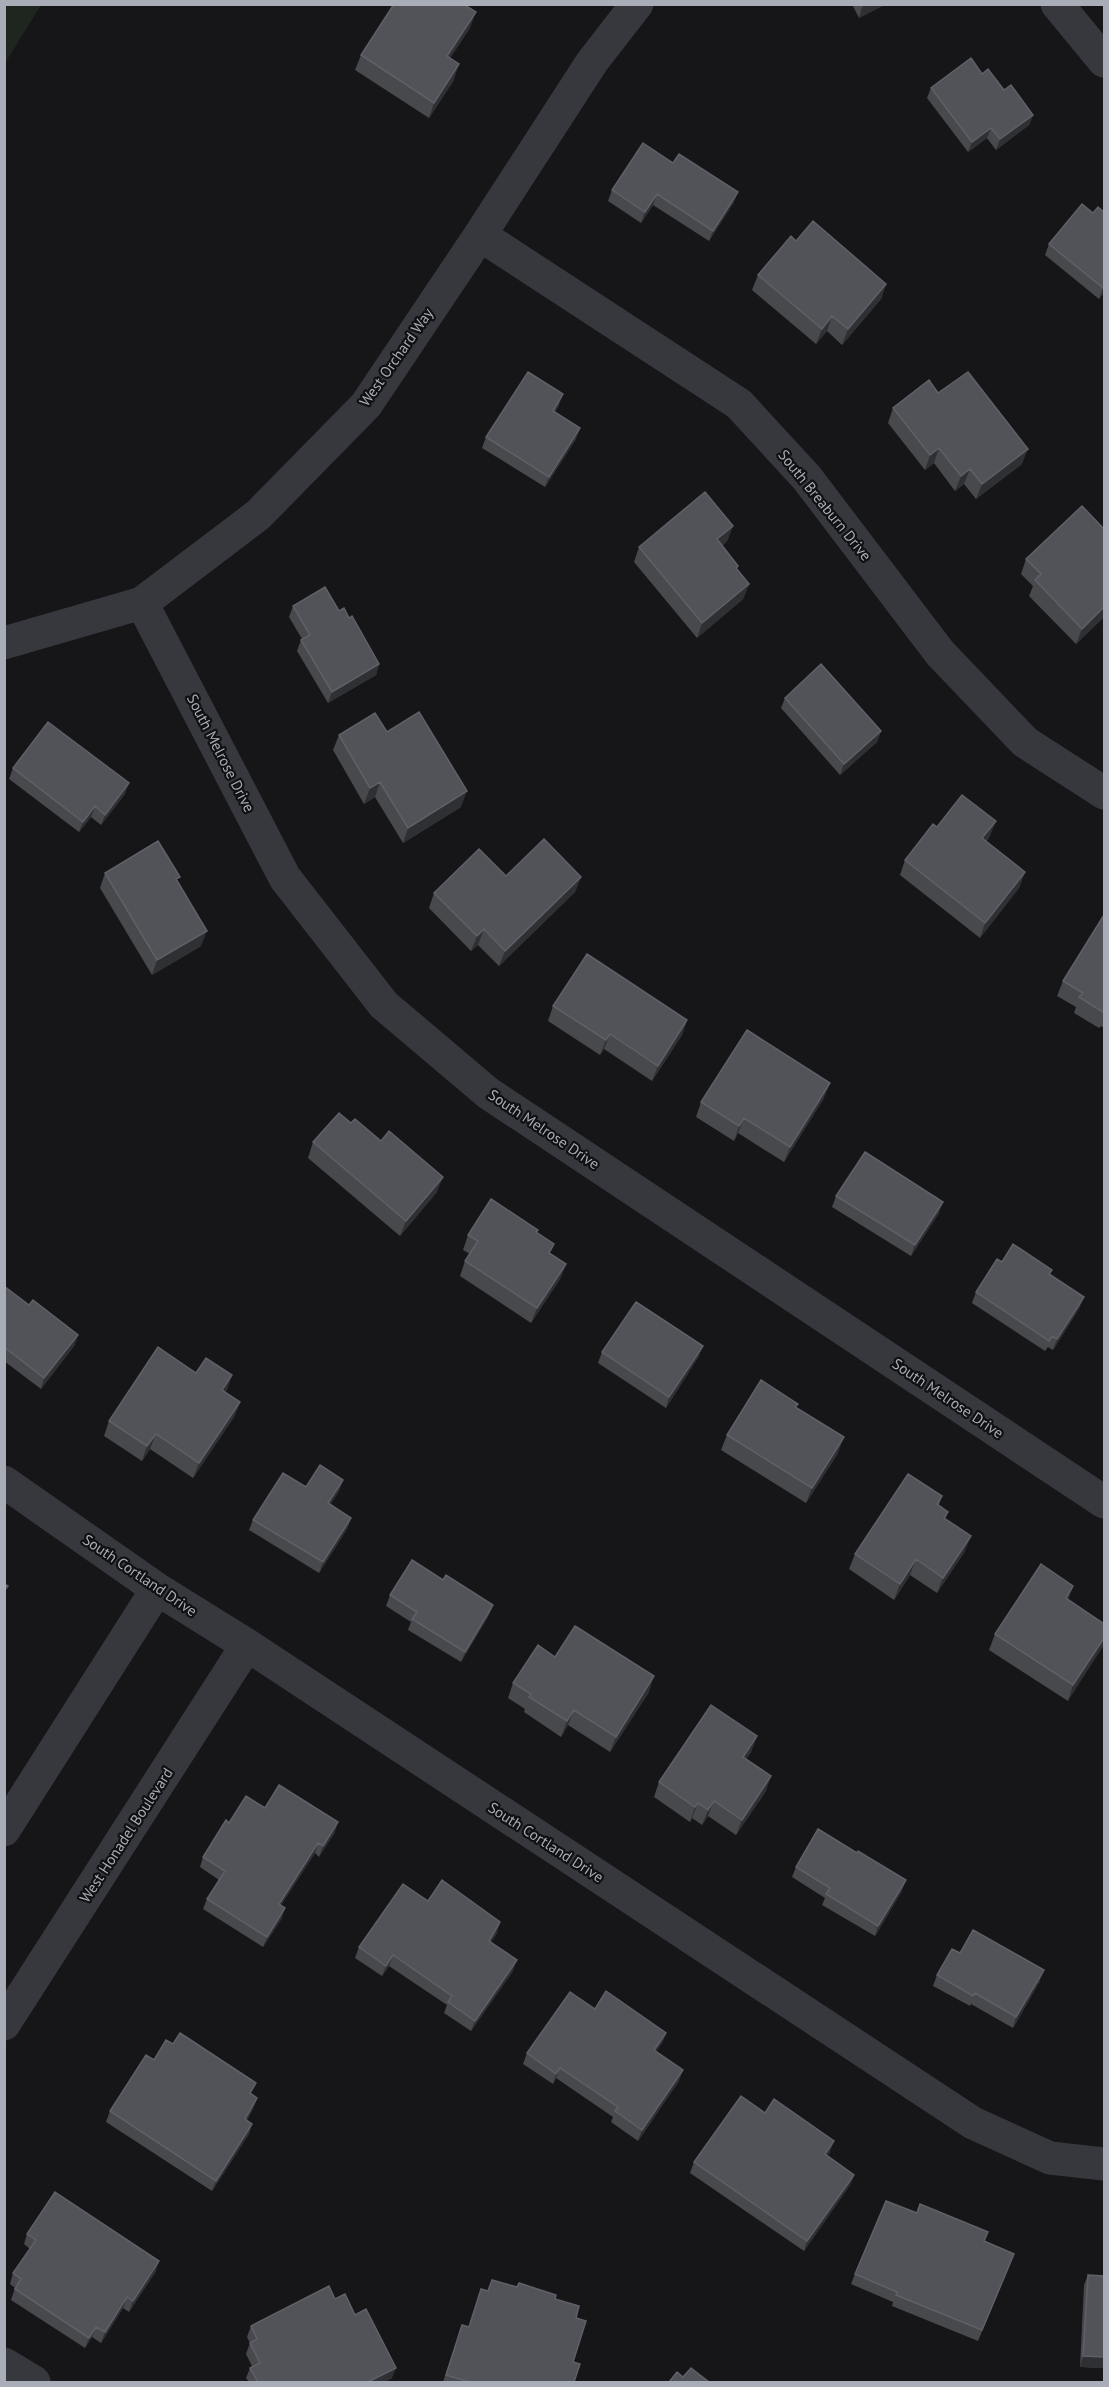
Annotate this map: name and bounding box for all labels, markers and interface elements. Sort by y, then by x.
street label: West Orchard Way [355,304,437,410]
street label: South Breaburn Drive [774,446,876,564]
street label: South Melrose Drive [183,691,259,815]
street label: South Melrose Drive [485,1085,603,1173]
street label: South Melrose Drive [889,1354,1007,1442]
street label: South Cortland Drive [79,1530,201,1620]
street label: West Honadel Boulevard [75,1764,177,1906]
street label: South Cortland Drive [485,1798,607,1886]

